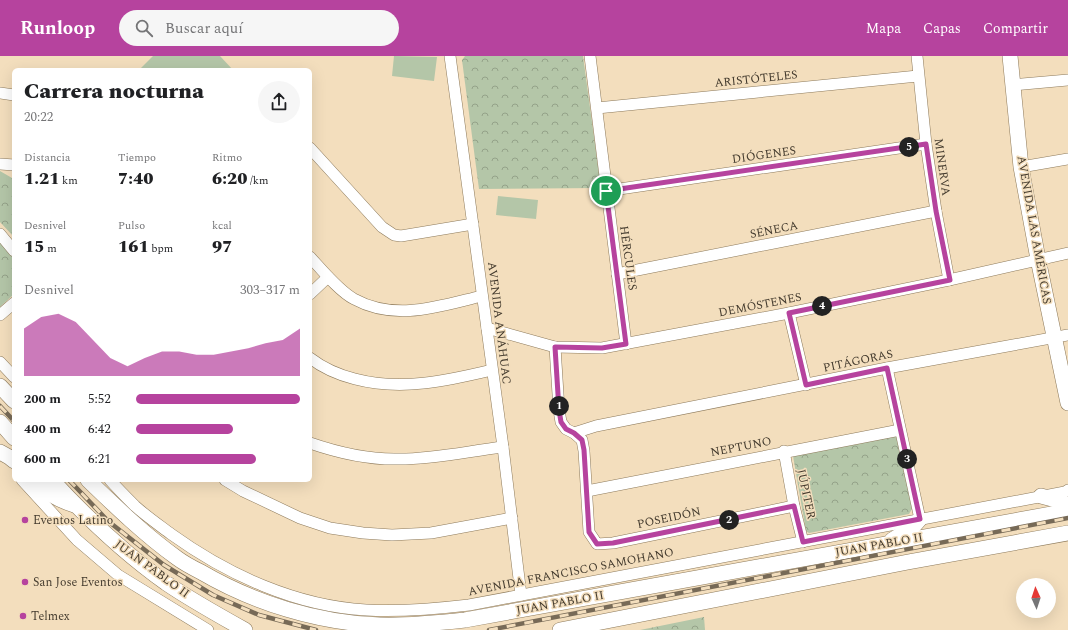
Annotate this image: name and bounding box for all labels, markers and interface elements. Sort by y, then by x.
search box [119,10,399,46]
text: Runloop [20,14,95,43]
icon: search [133,17,155,39]
text: Buscar aquí [165,17,243,40]
text: Mapa [866,18,901,39]
text: Capas [923,18,961,39]
text: Compartir [983,18,1048,39]
street label: ARISTÓTELES [714,65,798,93]
text: Carrera nocturna [24,75,204,108]
button: share [258,81,300,123]
text: 20:22 [24,107,53,127]
pin: 5 [899,137,919,157]
street label: MINERVA [929,137,955,197]
text: 5 [906,138,912,155]
street label: DIÓGENES [731,141,797,169]
text: Distancia [24,149,70,166]
text: Tiempo [118,149,156,166]
text: Ritmo [212,149,242,166]
street label: AVENIDA LAS AMÉRICAS [1012,154,1056,306]
text: 1.21 [24,166,59,192]
text: 7:40 [118,166,153,192]
text: 6:20 [212,166,247,192]
text: km [59,172,78,189]
text: /km [247,172,268,189]
pin [589,174,623,208]
icon: arrive [595,180,617,202]
street label: SÉNECA [748,216,800,244]
text: Desnivel [24,217,66,234]
text: Pulso [118,217,145,234]
text: kcal [212,217,232,234]
street label: HÉRCULES [614,224,642,292]
text: 15 [24,234,44,260]
text: 161 [118,234,149,260]
text: 97 [212,234,232,260]
text: m [44,240,57,257]
text: bpm [149,240,173,257]
street label: AVENIDA ANÁHUAC [482,261,516,385]
text: Desnivel [24,280,74,300]
text: 303–317 m [240,280,300,300]
street label: DEMÓSTENES [717,288,803,322]
pin: 4 [812,296,832,316]
text: 4 [819,297,825,314]
street label: PITÁGORAS [821,344,895,378]
text: 200 m [24,389,61,409]
text: 5:52 [88,389,111,409]
pin: 1 [549,396,569,416]
text: 1 [556,397,562,414]
text: 400 m [24,419,61,439]
text: 6:42 [88,419,111,439]
street label: NEPTUNO [709,432,773,462]
text: 600 m [24,449,61,469]
text: 6:21 [88,449,111,469]
pin: 3 [897,449,917,469]
text: 3 [904,450,910,467]
street label: JÚPITER [791,467,821,521]
street label: POSEIDÓN [635,502,703,534]
pin: 2 [719,510,739,530]
place label: Eventos Latino [33,511,113,530]
text: 2 [726,511,732,528]
marker: Eventos Latino [20,515,30,525]
street label: JUAN PABLO II [834,528,924,562]
street label: JUAN PABLO II [111,535,193,603]
street label: AVENIDA FRANCISCO SAMOHANO [466,543,676,601]
place label: San Jose Eventos [33,573,123,592]
marker: San Jose Eventos [20,577,30,587]
north arrow [1016,578,1056,618]
map controls [1016,578,1056,618]
street label: JUAN PABLO II [515,586,605,620]
place label: Telmex [31,607,70,626]
marker: Telmex [18,611,28,621]

